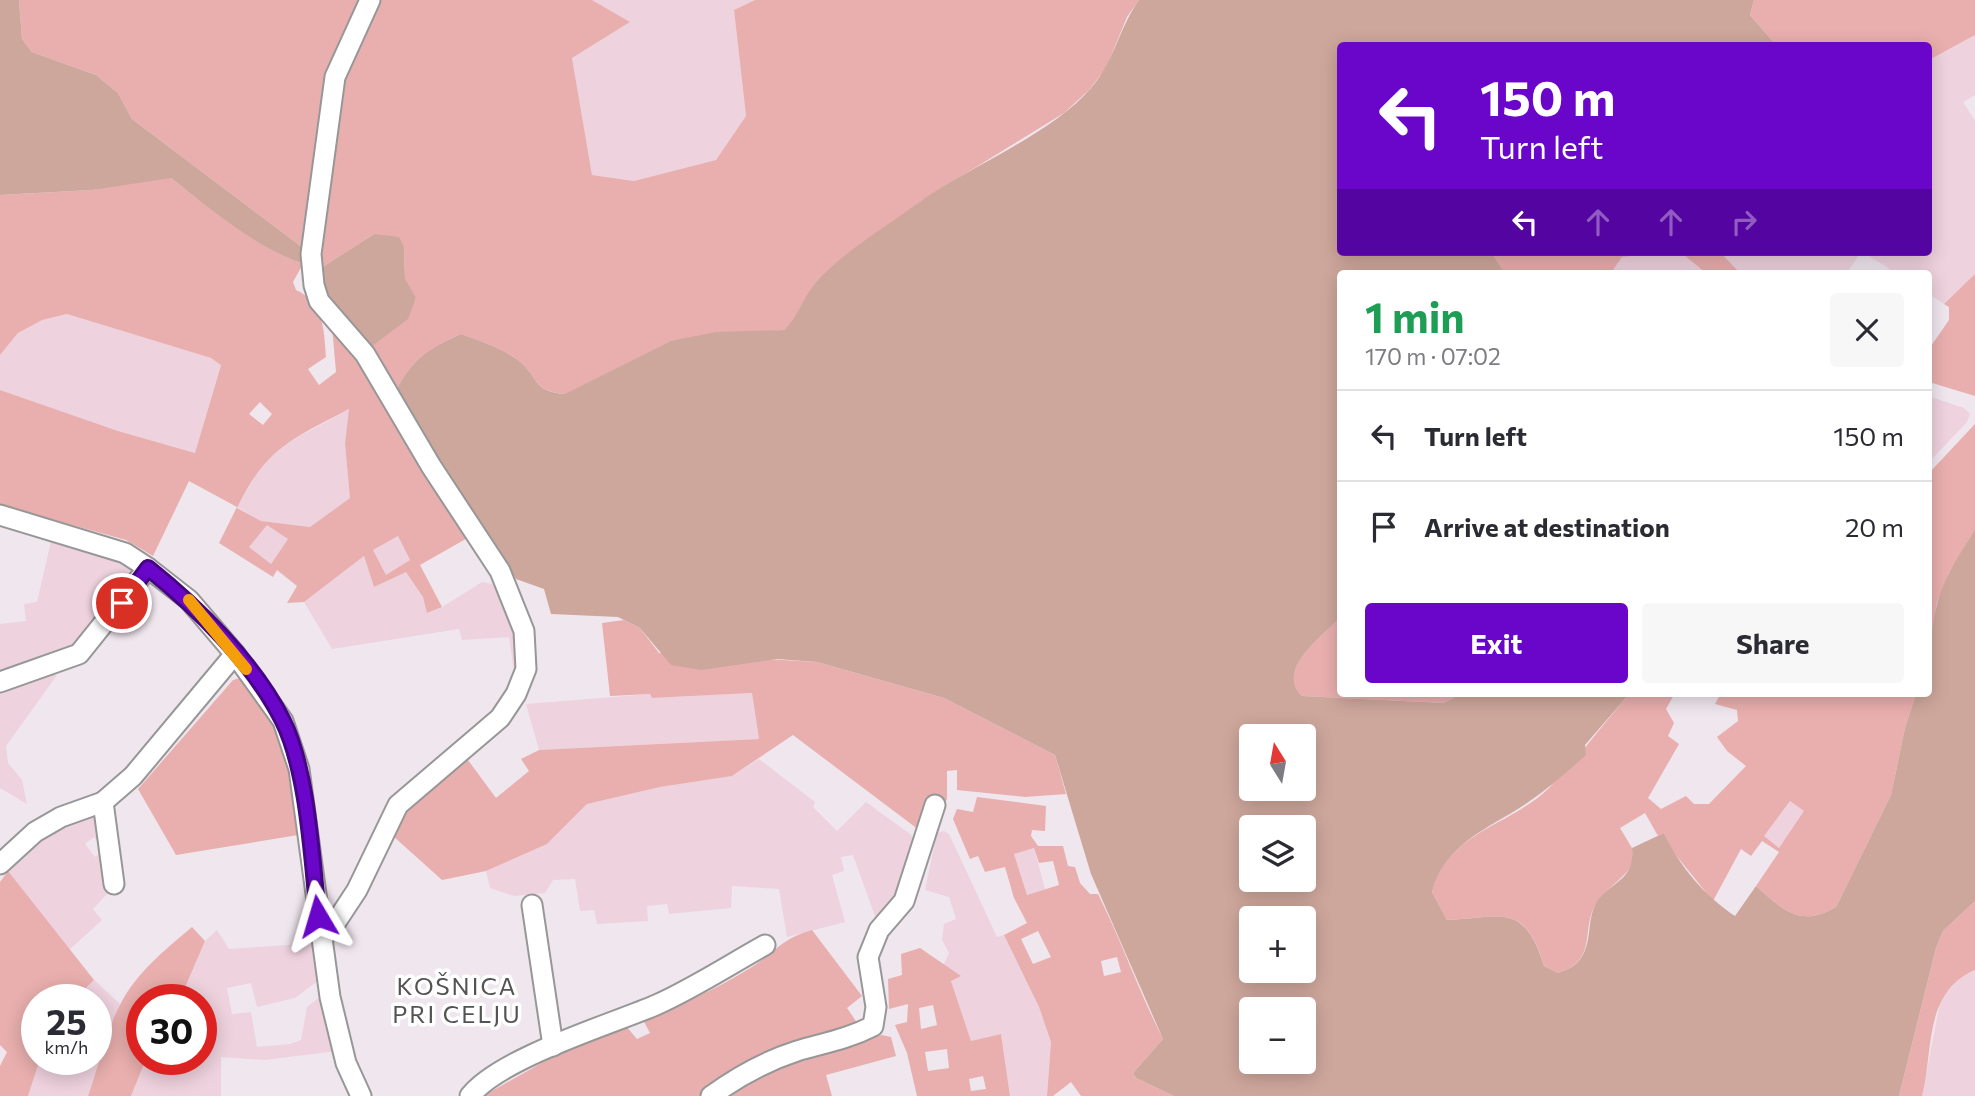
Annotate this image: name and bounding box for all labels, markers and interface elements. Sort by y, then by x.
text: 150 m [1480,66,1615,126]
icon: left [1365,70,1456,161]
text: Turn left [1480,126,1604,166]
icon: left [1506,203,1544,241]
icon: ahead [1579,203,1617,241]
icon: ahead [1652,203,1690,241]
icon: right [1725,203,1763,241]
text: 1 min [1365,290,1465,342]
button: close [1830,293,1904,367]
text: 170 m · 07:02 [1365,342,1501,370]
icon: left [1365,417,1403,455]
text: Turn left [1424,420,1527,451]
text: 150 m [1833,420,1904,451]
icon: arrive [1365,508,1403,546]
text: Arrive at destination [1424,511,1670,542]
text: 20 m [1845,511,1904,542]
pin [92,573,152,633]
icon: arrive [103,584,141,622]
button: Exit [1365,603,1628,683]
button: Share [1642,603,1904,683]
north arrow [1239,724,1316,802]
map controls [1239,724,1316,1074]
button: layers [1239,815,1316,892]
position arrow [281,879,355,953]
button: + [1239,906,1316,983]
district label: KOŠNICA PRI CELJU [392,971,522,1028]
speed limit sign: 30 [126,984,217,1075]
button: − [1239,997,1316,1074]
text: 25 [46,999,87,1042]
text: km/h [45,1036,88,1058]

